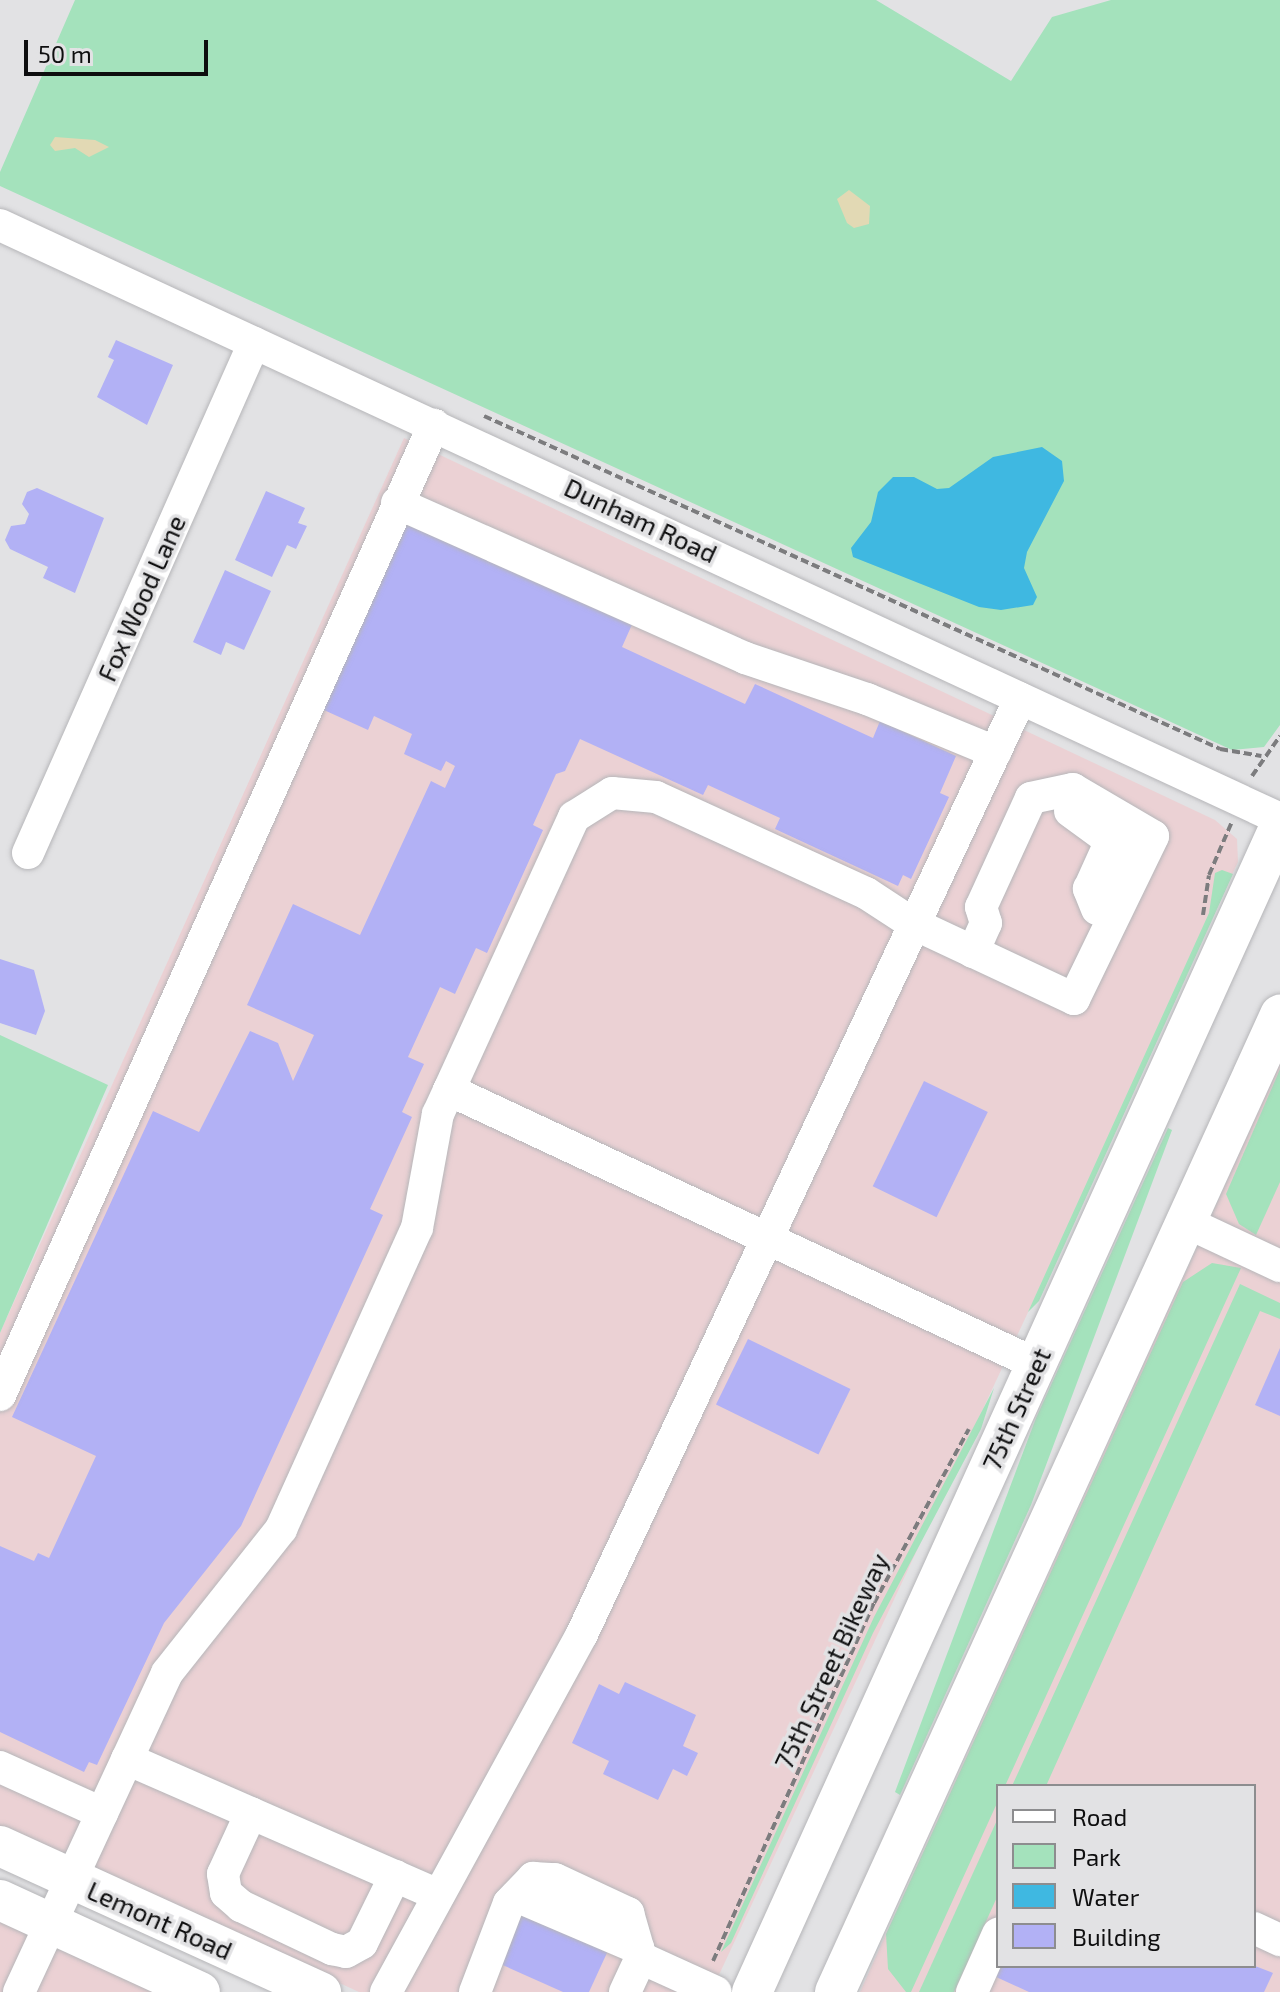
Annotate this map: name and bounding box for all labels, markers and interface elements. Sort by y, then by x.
scale bar [28,24,212,74]
text: 50 m [38,39,92,68]
street label: Dunham Road [560,471,722,569]
street label: Fox Wood Lane [90,510,192,686]
street label: 75th Street [975,1343,1057,1475]
street label: 75th Street Bikeway [767,1548,895,1774]
legend [996,1784,1256,1968]
text: Road [1072,1802,1127,1831]
text: Park [1072,1842,1121,1871]
street label: Lemont Road [83,1874,237,1966]
text: Water [1072,1882,1139,1911]
text: Building [1072,1922,1161,1951]

